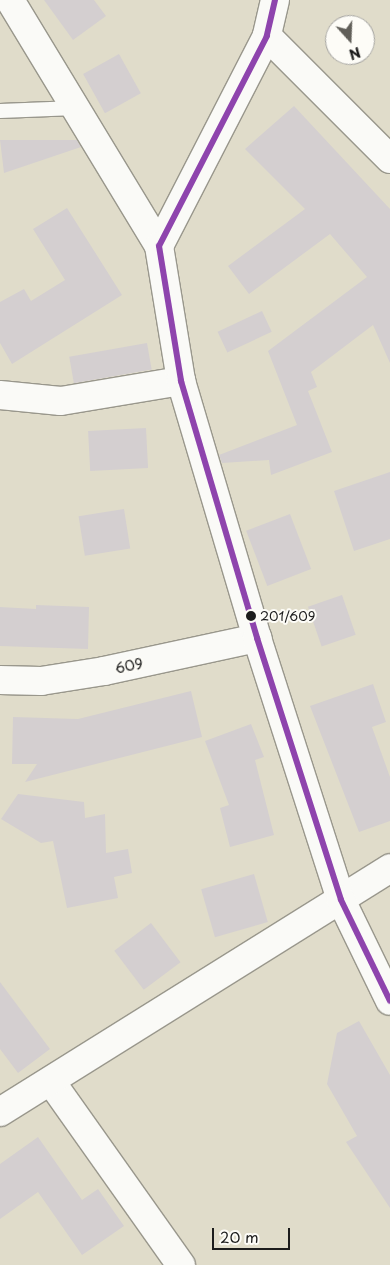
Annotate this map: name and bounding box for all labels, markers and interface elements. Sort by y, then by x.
north arrow [325,15,375,65]
text: N [346,42,364,65]
place label: 201/609 [260,608,315,624]
marker: 201/609 [246,611,256,621]
street label: 609 [113,655,145,677]
scale bar [215,1218,292,1250]
text: 20 m [220,1225,259,1248]

